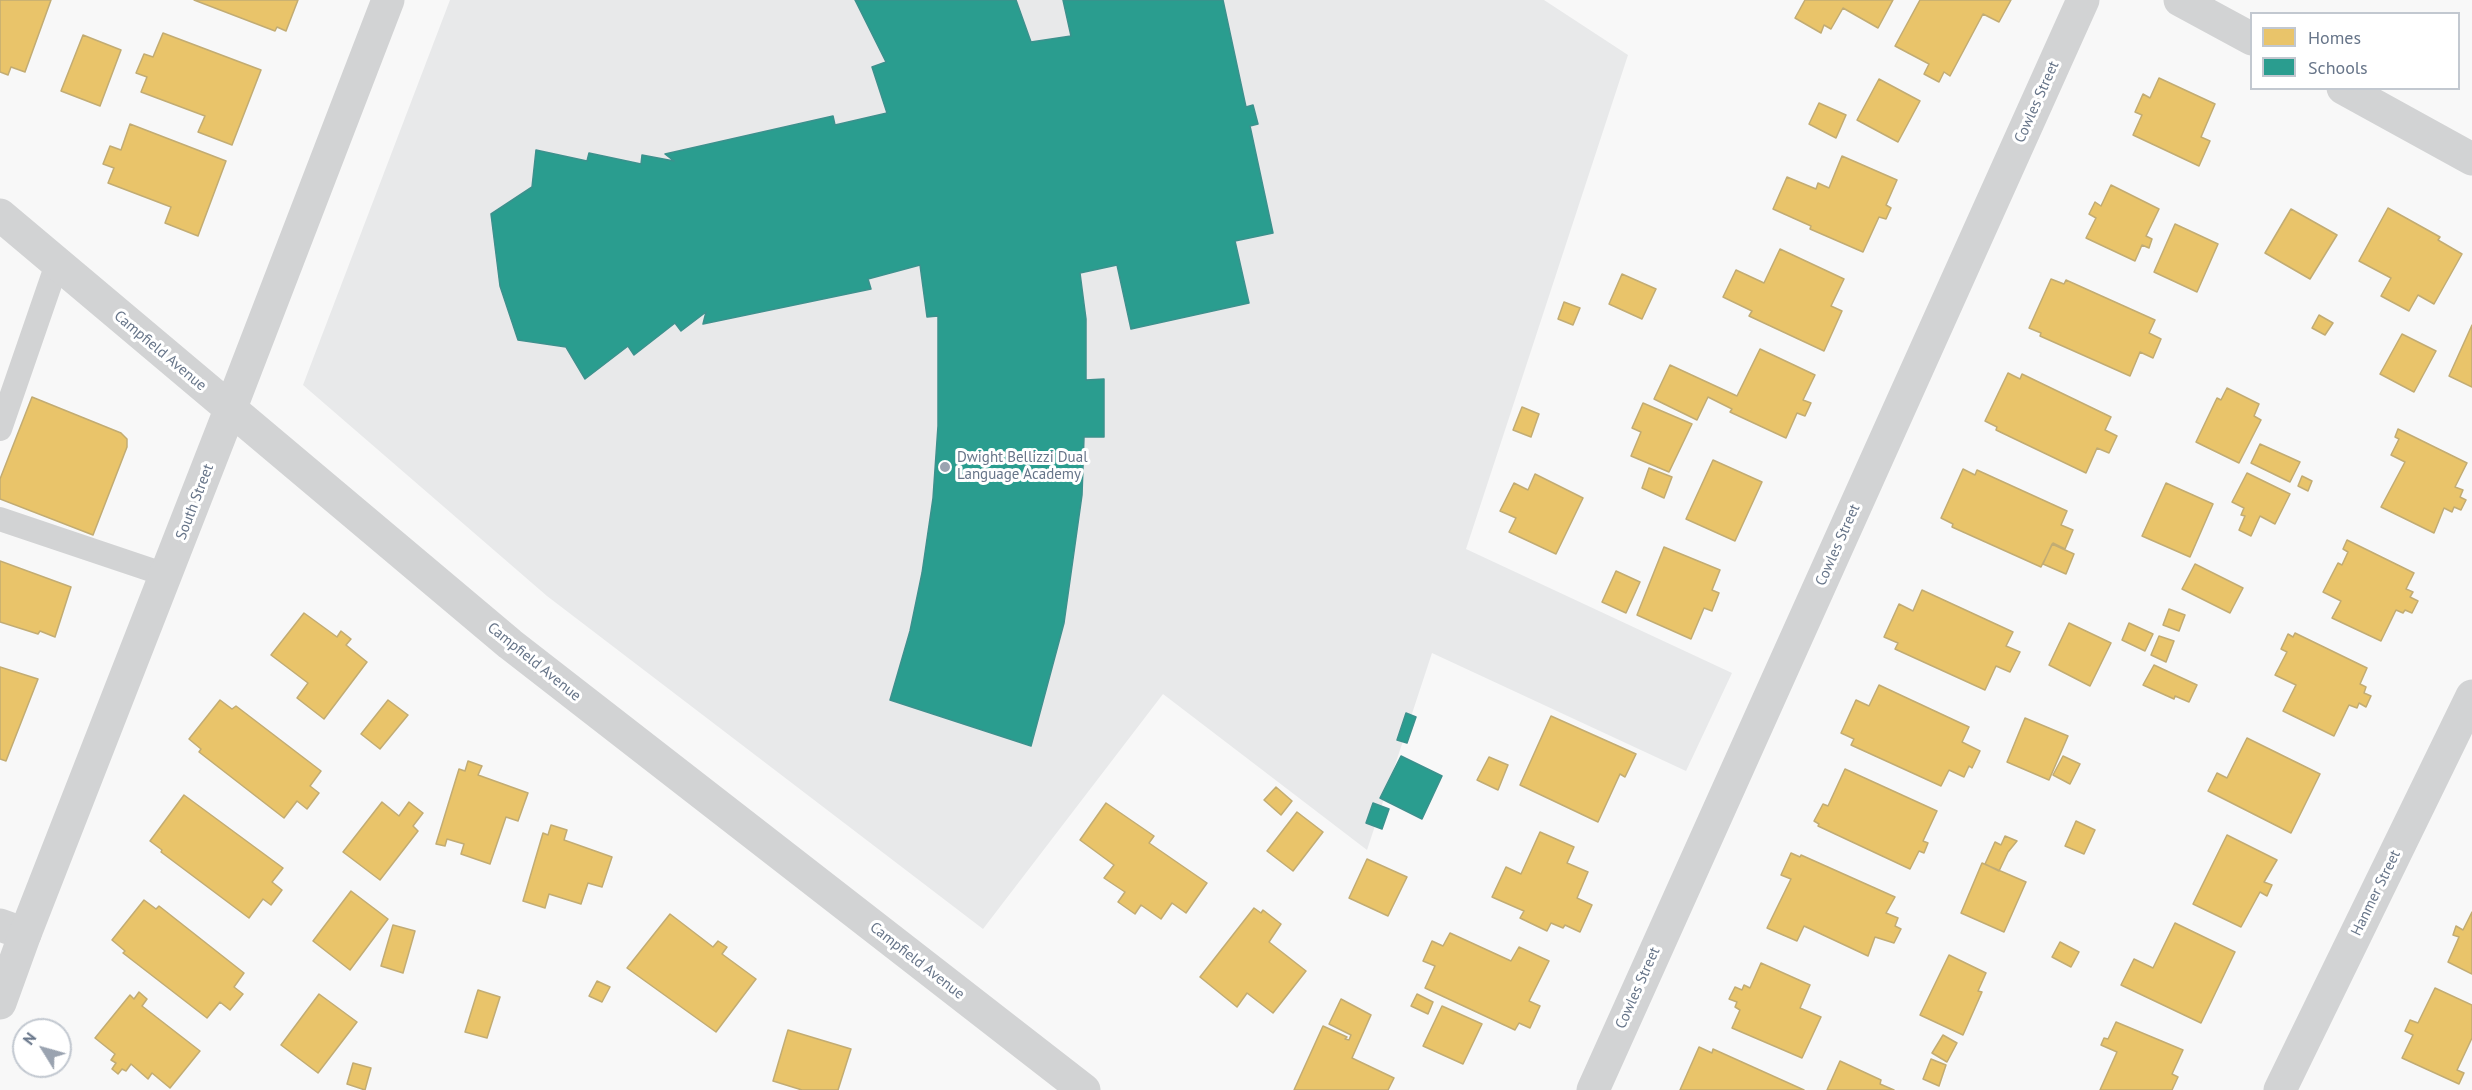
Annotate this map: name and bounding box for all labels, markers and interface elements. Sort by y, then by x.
legend [2250,12,2460,90]
text: Homes [2308,26,2361,49]
text: Schools [2308,56,2368,79]
street label: Cowles Street [2011,58,2063,146]
street label: Campfield Avenue [110,307,210,395]
place label: Dwight Bellizzi Dual Language Academy [957,449,1088,484]
marker: Dwight Bellizzi Dual Language Academy [938,460,952,474]
street label: South Street [172,462,218,542]
street label: Cowles Street [1812,501,1864,589]
street label: Campfield Avenue [484,619,584,705]
street label: Hanmer Street [2348,847,2404,939]
street label: Campfield Avenue [866,918,968,1004]
street label: Cowles Street [1612,944,1664,1032]
north arrow [12,1018,72,1078]
text: N [18,1028,40,1049]

